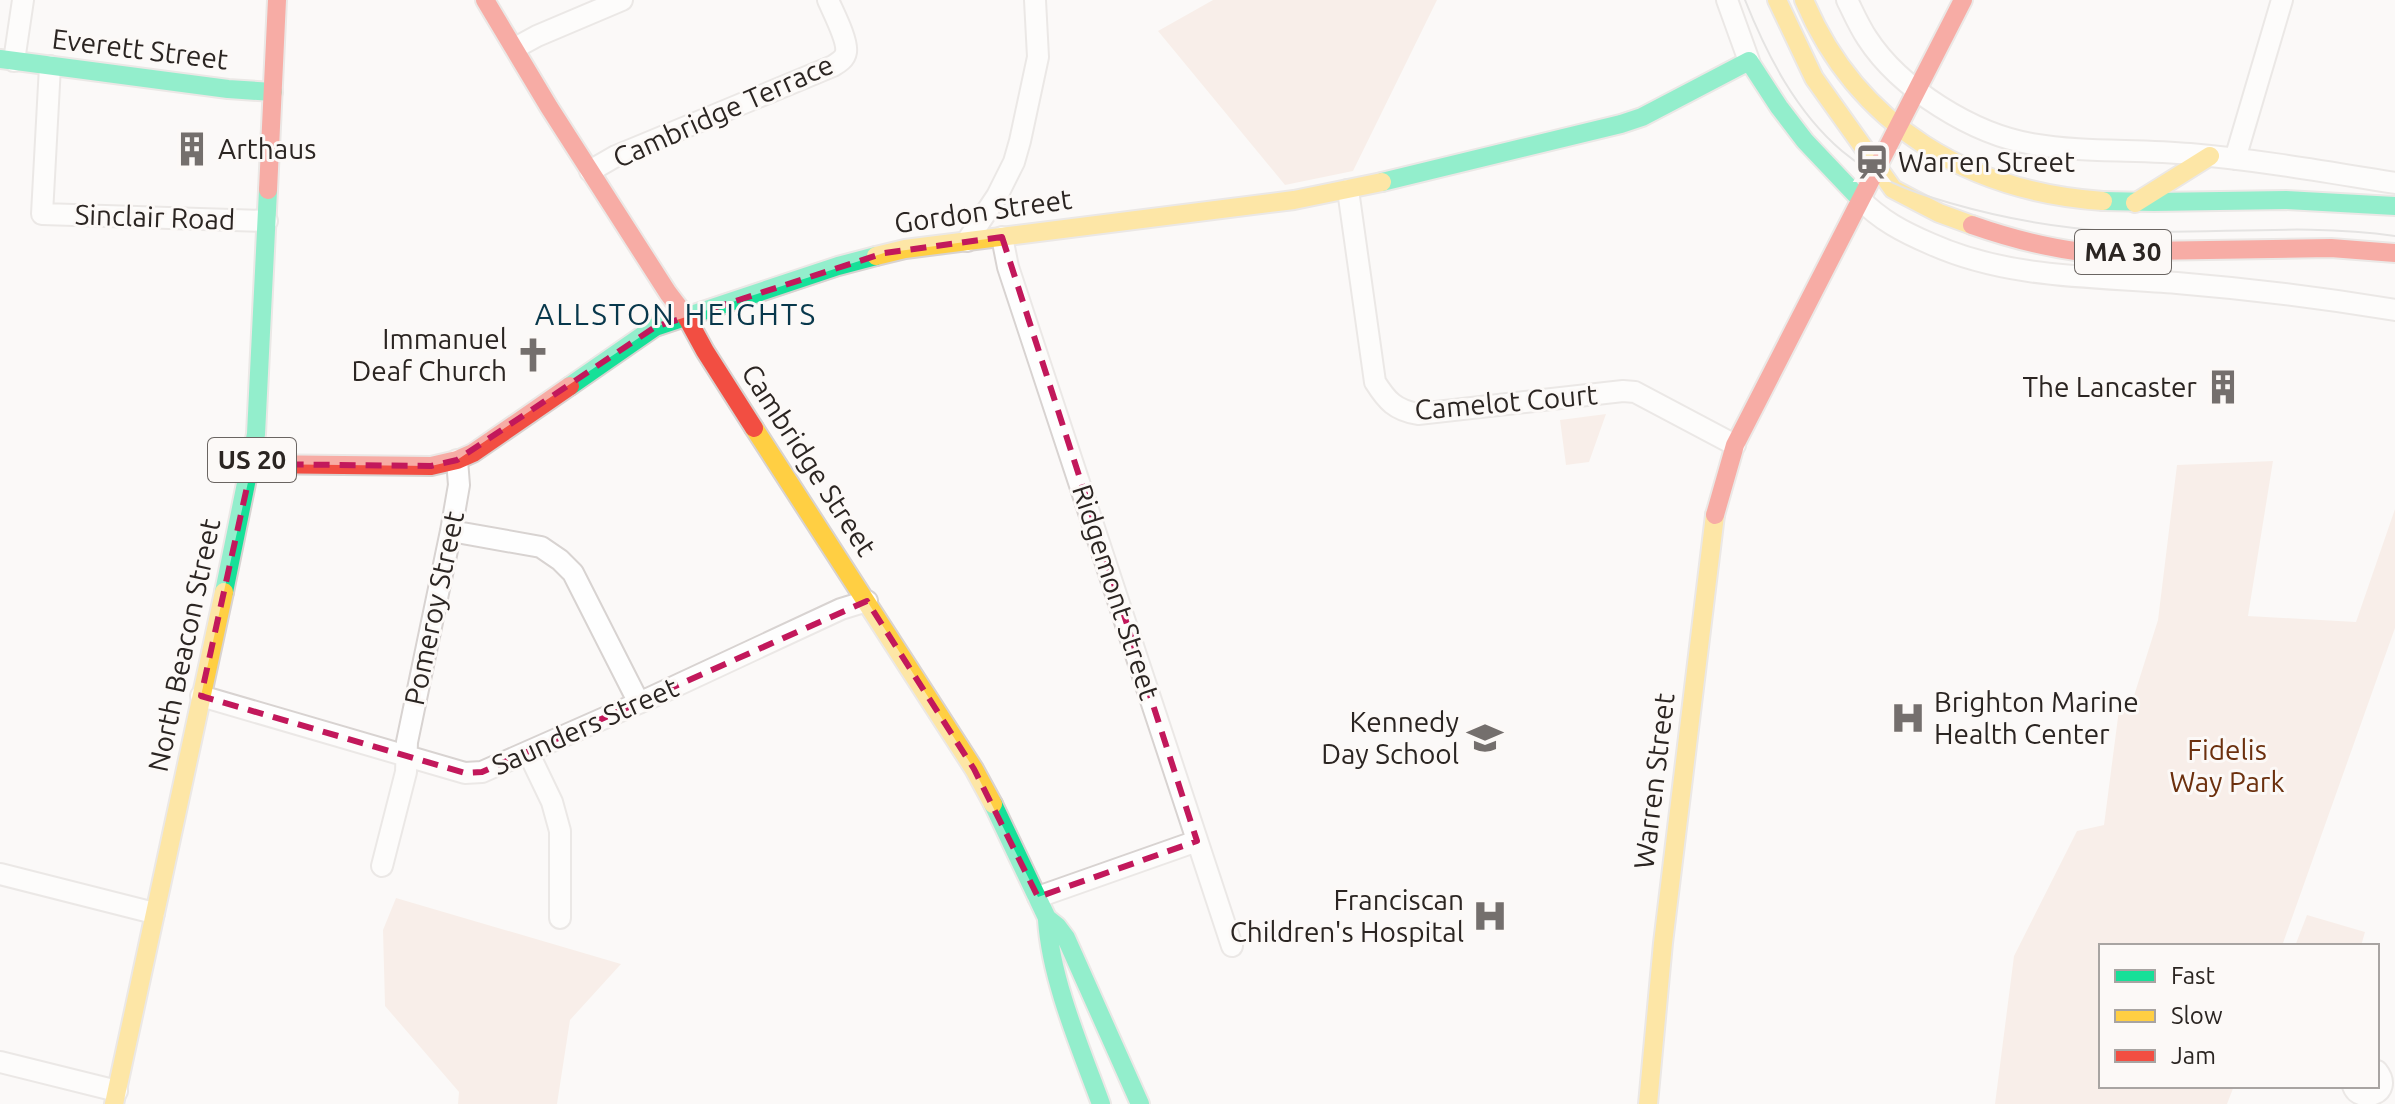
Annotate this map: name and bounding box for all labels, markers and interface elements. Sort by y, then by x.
street label: Everett Street [50,22,230,75]
street label: Cambridge Terrace [608,48,838,173]
building icon: Arthaus [173,130,211,168]
place label: Arthaus [218,133,316,164]
station icon: Warren Street [1853,143,1891,181]
place label: Warren Street [1898,146,2075,177]
street label: Gordon Street [892,183,1074,238]
street label: Sinclair Road [74,198,236,235]
road number: MA 30 [2075,230,2171,274]
district label: ALLSTON HEIGHTS [535,297,817,331]
place label: Immanuel Deaf Church [352,323,507,386]
church icon: Immanuel Deaf Church [514,336,552,374]
street label: Cambridge Street [736,358,883,561]
building icon: The Lancaster [2204,368,2242,406]
place label: The Lancaster [2022,371,2197,402]
street label: Camelot Court [1413,378,1599,425]
road number: US 20 [208,438,296,482]
street label: Ridgemont Street [1067,480,1166,703]
street label: Pomeroy Street [398,508,469,708]
street label: North Beacon Street [142,516,225,774]
street label: Saunders Street [487,671,683,780]
place label: Brighton Marine Health Center [1934,686,2139,749]
street label: Warren Street [1627,691,1680,871]
hospital icon: Brighton Marine Health Center [1889,699,1927,737]
place label: Kennedy Day School [1321,706,1459,769]
school or university icon: Kennedy Day School [1466,719,1504,757]
park label: Fidelis Way Park [2169,734,2285,797]
place label: Franciscan Children's Hospital [1230,884,1464,947]
hospital icon: Franciscan Children's Hospital [1471,897,1509,935]
legend [2099,944,2379,1088]
text: Fast [2171,962,2215,989]
text: Slow [2171,1002,2223,1029]
text: Jam [2171,1042,2216,1069]

